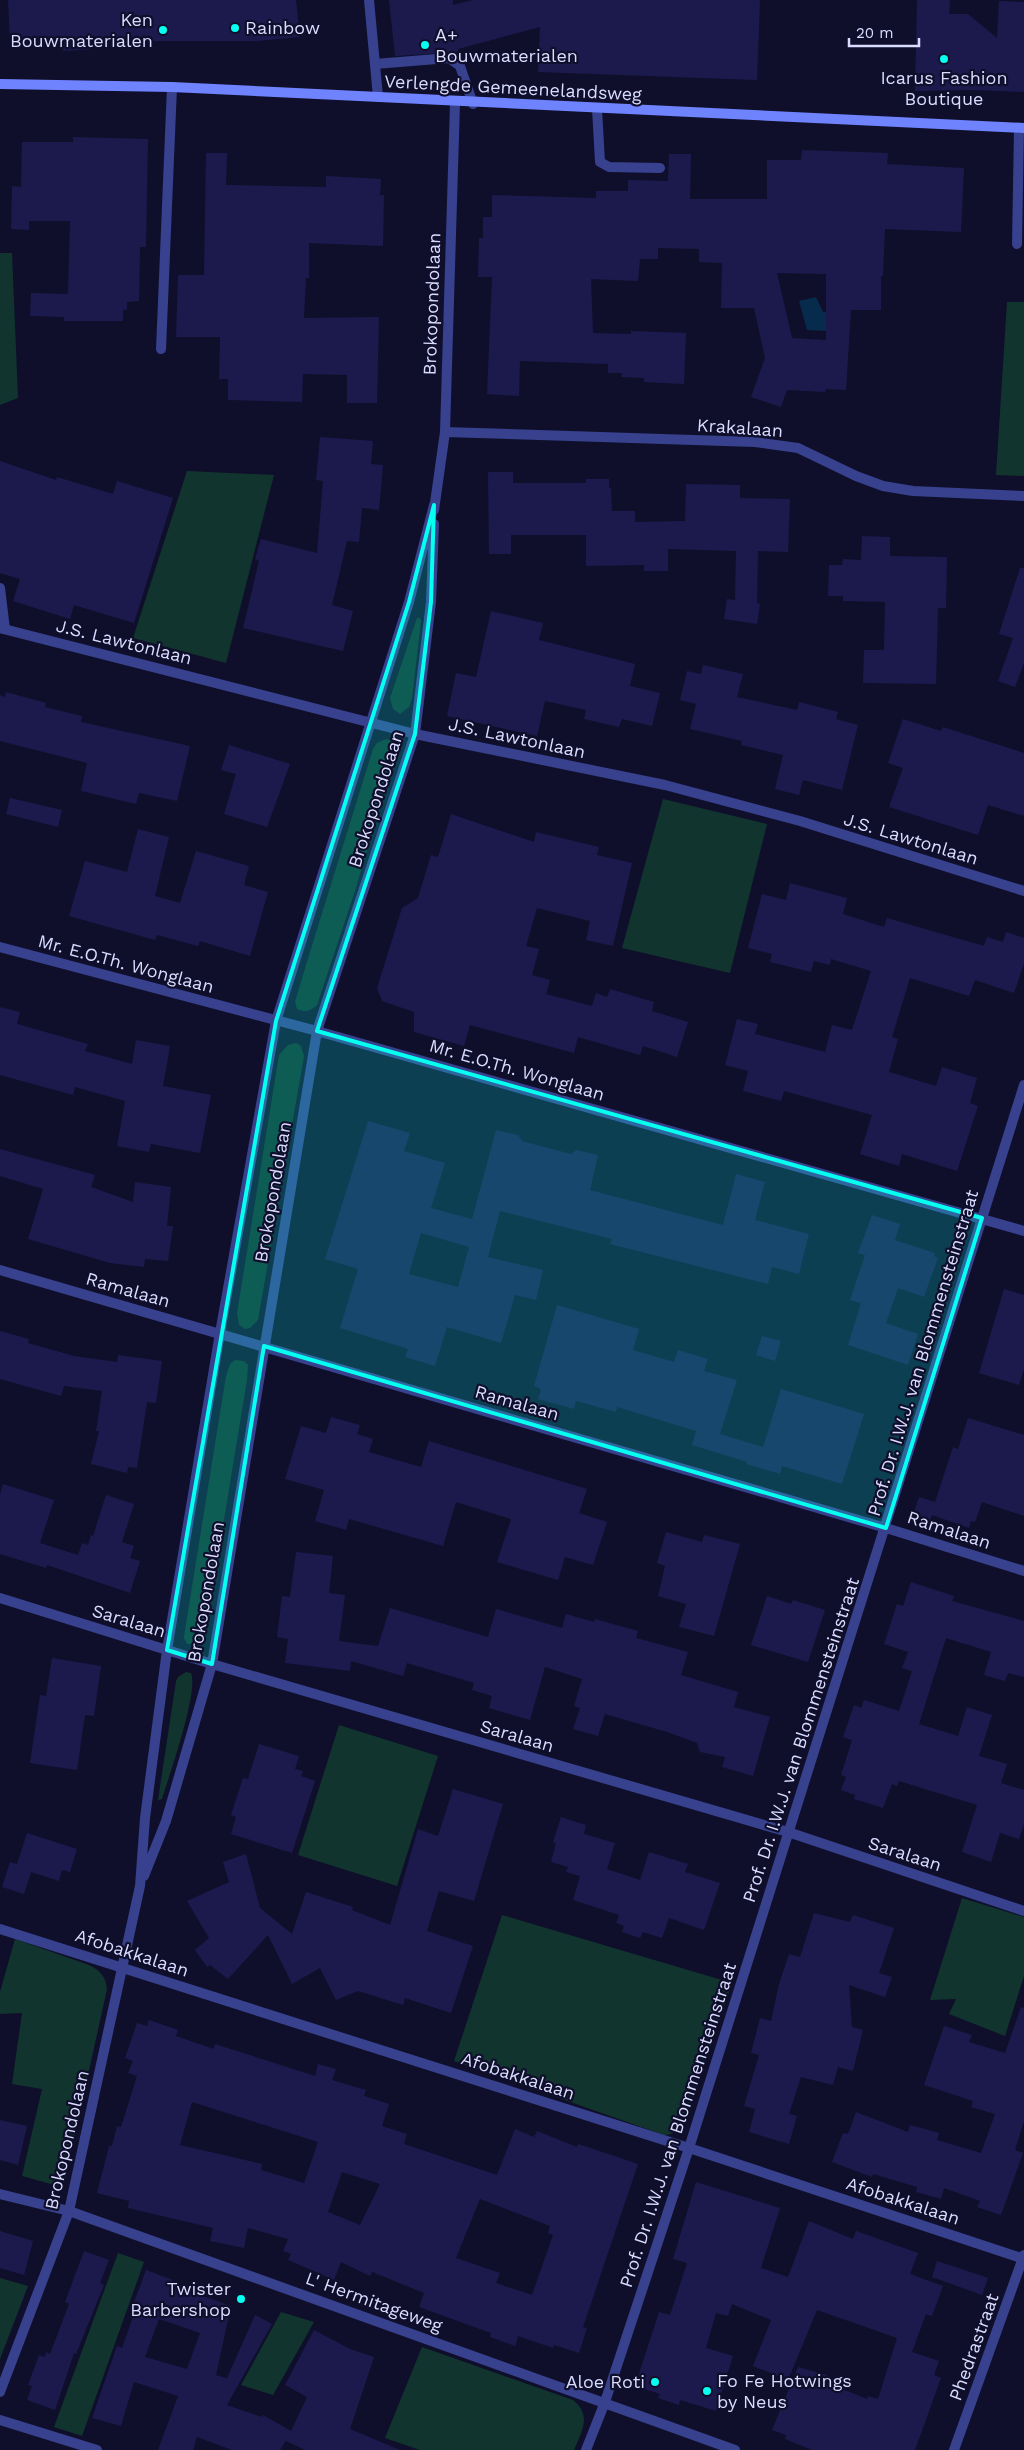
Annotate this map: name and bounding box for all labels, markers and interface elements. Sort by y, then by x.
place label: Ken Bouwmaterialen [10,9,153,51]
scale bar [849,15,919,47]
place label: Rainbow [245,17,320,38]
marker: Rainbow [229,22,241,34]
marker: Ken Bouwmaterialen [157,24,169,36]
place label: A+ Bouwmaterialen [435,24,578,66]
text: 20 m [856,24,894,42]
marker: A+ Bouwmaterialen [419,39,431,51]
marker: Icarus Fashion Boutique [938,53,950,65]
place label: Icarus Fashion Boutique [880,67,1008,109]
street label: Verlengde Gemeenelandsweg [384,70,643,105]
street label: Brokopondolaan [419,232,444,376]
street label: Krakalaan [696,414,784,441]
street label: J.S. Lawtonlaan [54,614,194,669]
street label: J.S. Lawtonlaan [447,713,587,762]
street label: Brokopondolaan [343,728,408,870]
street label: J.S. Lawtonlaan [841,808,981,869]
street label: Mr. E.O.Th. Wonglaan [36,930,216,997]
street label: Mr. E.O.Th. Wonglaan [427,1034,607,1105]
street label: Brokopondolaan [250,1120,295,1264]
street label: Prof. Dr. I.W.J. van Blommensteinstraat [863,1187,982,1519]
street label: Ramalaan [84,1268,173,1312]
street label: Ramalaan [473,1381,562,1425]
street label: Ramalaan [905,1506,994,1553]
street label: Brokopondolaan [183,1520,228,1664]
street label: Prof. Dr. I.W.J. van Blommensteinstraat [738,1574,863,1905]
street label: Saralaan [90,1599,168,1642]
street label: Saralaan [478,1715,556,1756]
street label: Saralaan [866,1832,944,1875]
street label: Afobakkalaan [73,1924,192,1981]
street label: Prof. Dr. I.W.J. van Blommensteinstraat [615,1959,740,2290]
street label: Afobakkalaan [459,2047,578,2104]
street label: Brokopondolaan [40,2068,93,2212]
street label: Afobakkalaan [844,2172,963,2229]
street label: L' Hermitageweg [303,2267,446,2336]
place label: Twister Barbershop [130,2278,231,2320]
street label: Phedrastraat [944,2290,1003,2403]
marker: Twister Barbershop [235,2293,247,2305]
place label: Fo Fe Hotwings by Neus [717,2370,852,2412]
place label: Aloe Roti [566,2371,645,2392]
marker: Aloe Roti [649,2376,661,2388]
marker: Fo Fe Hotwings by Neus [701,2385,713,2397]

